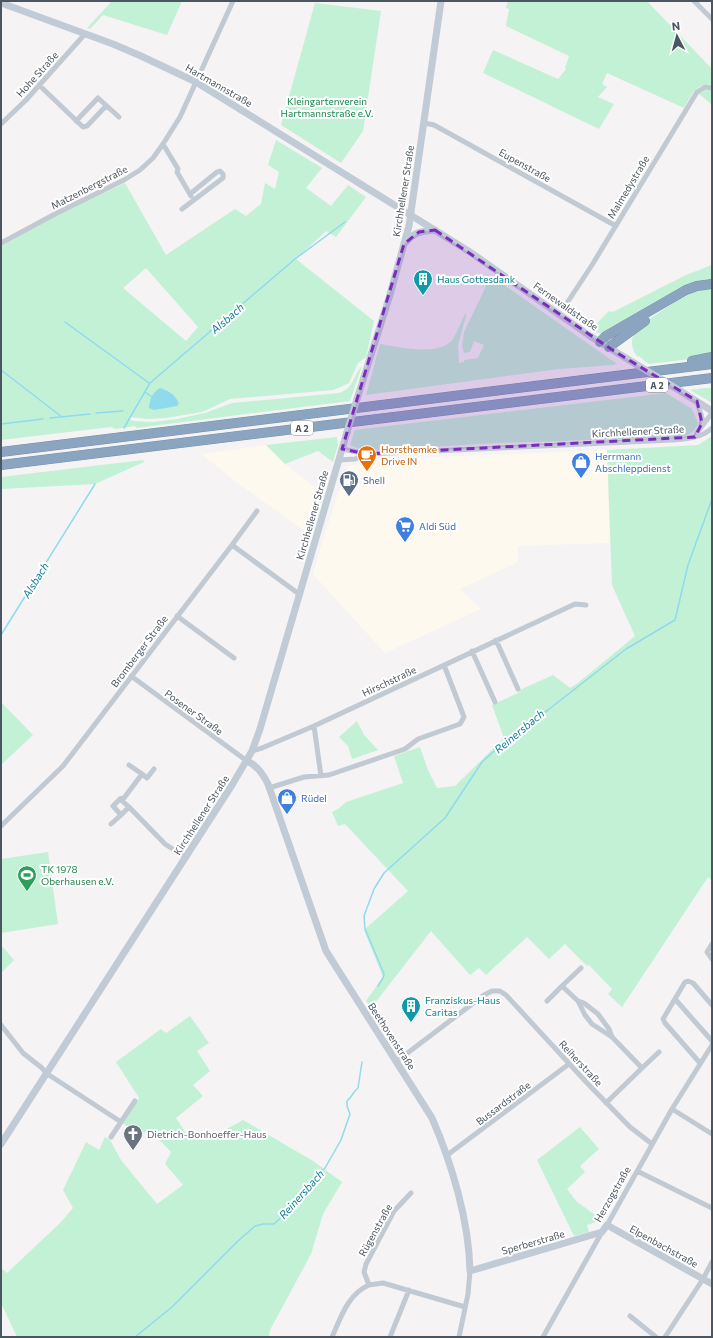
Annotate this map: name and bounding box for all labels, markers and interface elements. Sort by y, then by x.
north arrow [657,16,697,56]
text: N [671,19,681,32]
street label: Hohe Straße [14,49,60,99]
street label: Hartmannstraße [183,61,255,109]
park label: Kleingartenverein Hartmannstraße e.V. [281,95,373,119]
street label: Kirchhellener Straße [390,144,416,238]
street label: Eupenstraße [497,146,553,184]
street label: Malmedystraße [605,153,651,221]
street label: Matzenbergstraße [49,162,129,212]
building icon: Haus Gottesdank [412,268,434,296]
place label: Haus Gottesdank [437,273,516,285]
street label: Fernewaldstraße [531,279,601,333]
water label: Alsbach [207,300,246,336]
road number: A 2 [646,378,668,392]
road number: A 2 [291,421,313,435]
street label: Kirchhellener Straße [592,423,684,439]
place label: Horsthemke Drive IN [381,443,437,467]
cafe icon: Horsthemke Drive IN [356,444,378,472]
place label: Herrmann Abschleppdienst [595,450,671,474]
shop icon: Herrmann Abschleppdienst [570,451,592,479]
street label: Kirchhellener Straße [293,469,331,561]
fuel station icon: Shell [338,469,360,497]
place label: Shell [363,474,385,486]
supermarket icon: Aldi Süd [394,515,416,543]
place label: Aldi Süd [419,520,456,532]
water label: Alsbach [19,560,51,601]
street label: Bromberger Straße [108,613,170,689]
street label: Hirschstraße [360,663,418,699]
street label: Posener Straße [163,687,225,737]
water label: Reinersbach [491,706,547,756]
street label: Kirchhellener Straße [171,773,231,857]
shop icon: Rüdel [276,787,298,815]
place label: Rüdel [301,792,327,804]
place label: TK 1978 Oberhausen e.V. [41,863,114,887]
sports icon: TK 1978 Oberhausen e.V. [16,864,38,892]
place label: Franziskus-Haus Caritas [425,994,501,1018]
building icon: Franziskus-Haus Caritas [400,995,422,1023]
street label: Beethovenstraße [366,1000,418,1072]
street label: Reiherstraße [557,1038,605,1088]
street label: Bussardstraße [473,1079,533,1127]
church icon: Dietrich-Bonhoeffer-Haus [122,1123,144,1151]
place label: Dietrich-Bonhoeffer-Haus [147,1128,267,1140]
street label: Herzogstraße [591,1164,633,1224]
water label: Reinersbach [276,1167,326,1221]
street label: Rügenstraße [356,1202,394,1258]
street label: Elpenbachstraße [628,1222,700,1270]
street label: Sperberstraße [500,1227,566,1257]

